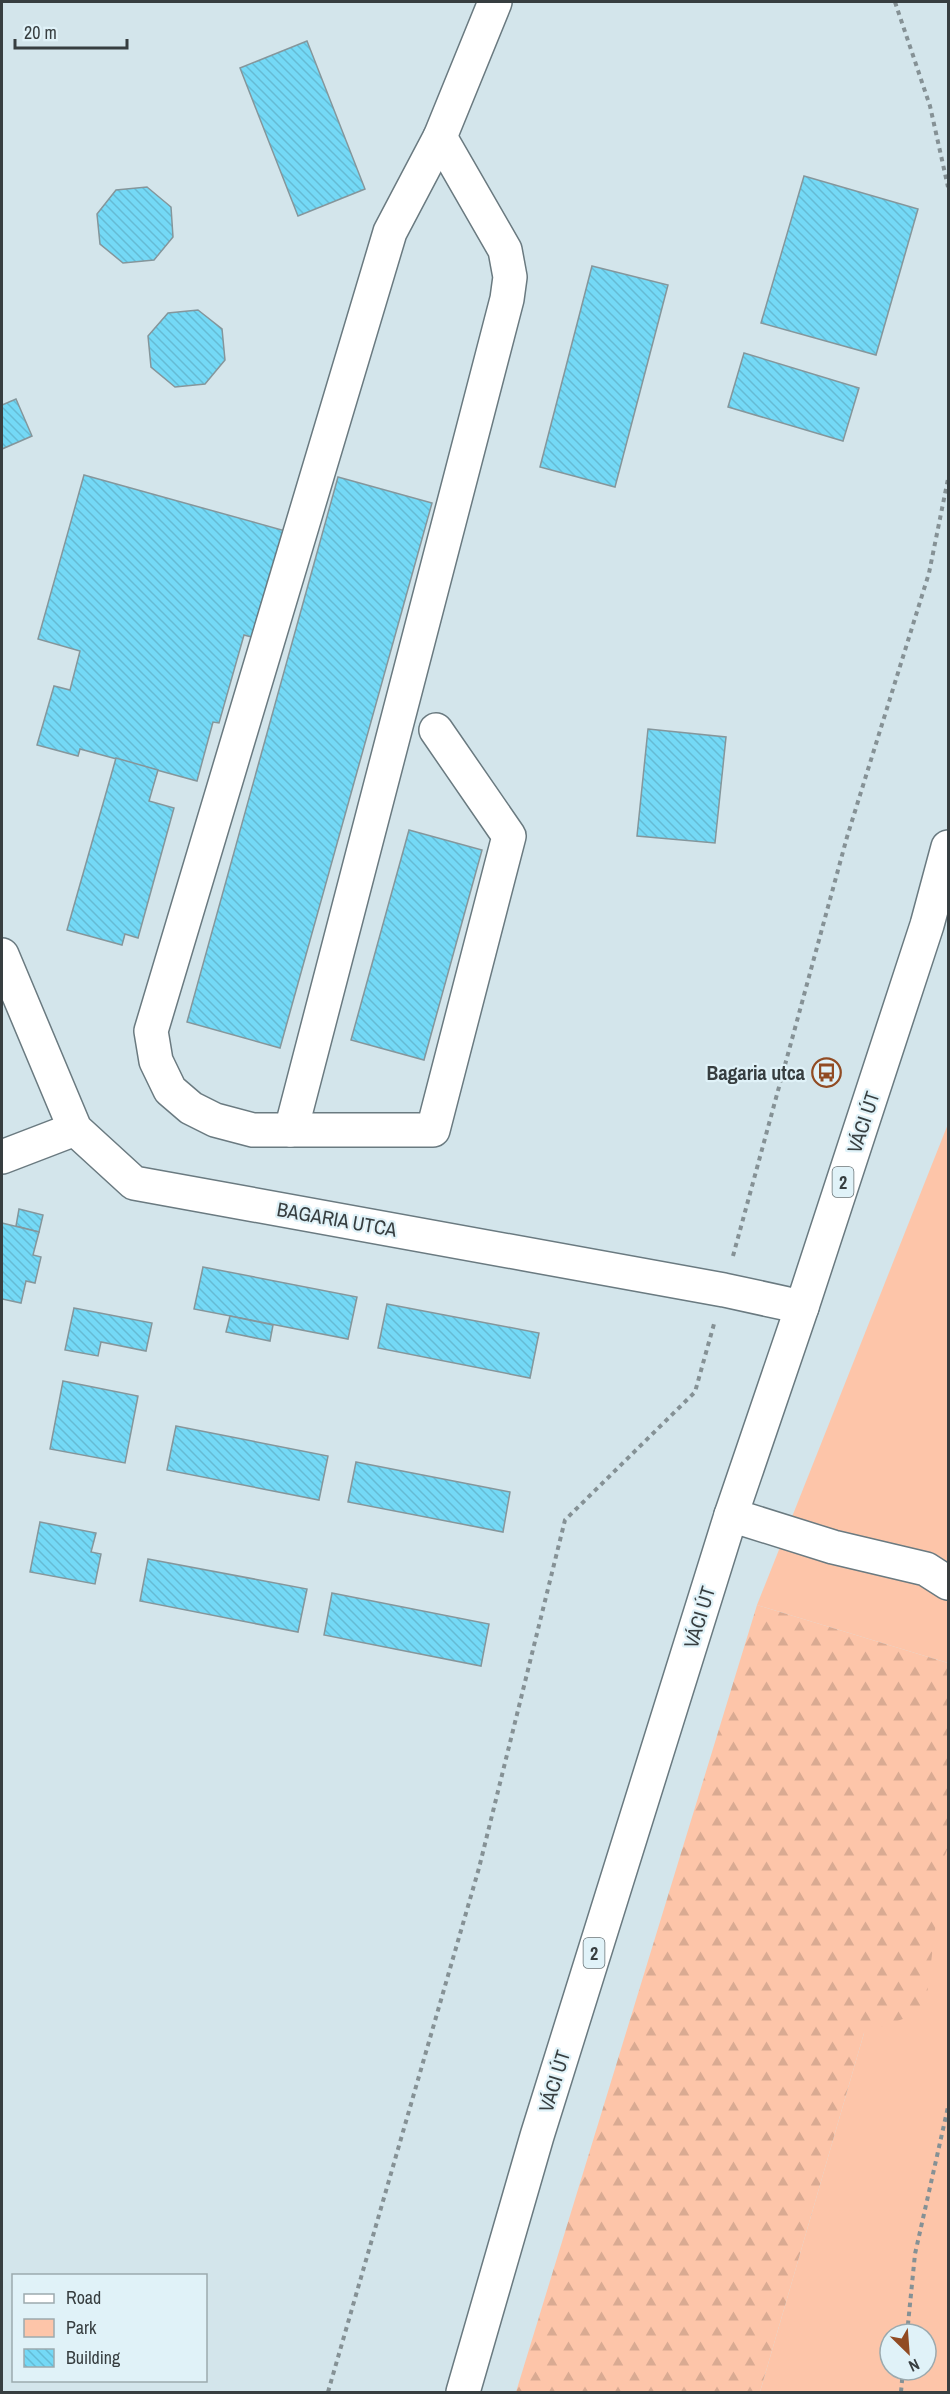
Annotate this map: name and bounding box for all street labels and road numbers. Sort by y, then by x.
street label: VÁCI ÚT [840,1088,886,1156]
road number: 2 [832,1167,854,1197]
street label: BAGARIA UTCA [275,1195,399,1243]
street label: VÁCI ÚT [677,1583,721,1651]
road number: 2 [584,1938,604,1968]
street label: VÁCI ÚT [532,2047,576,2115]

